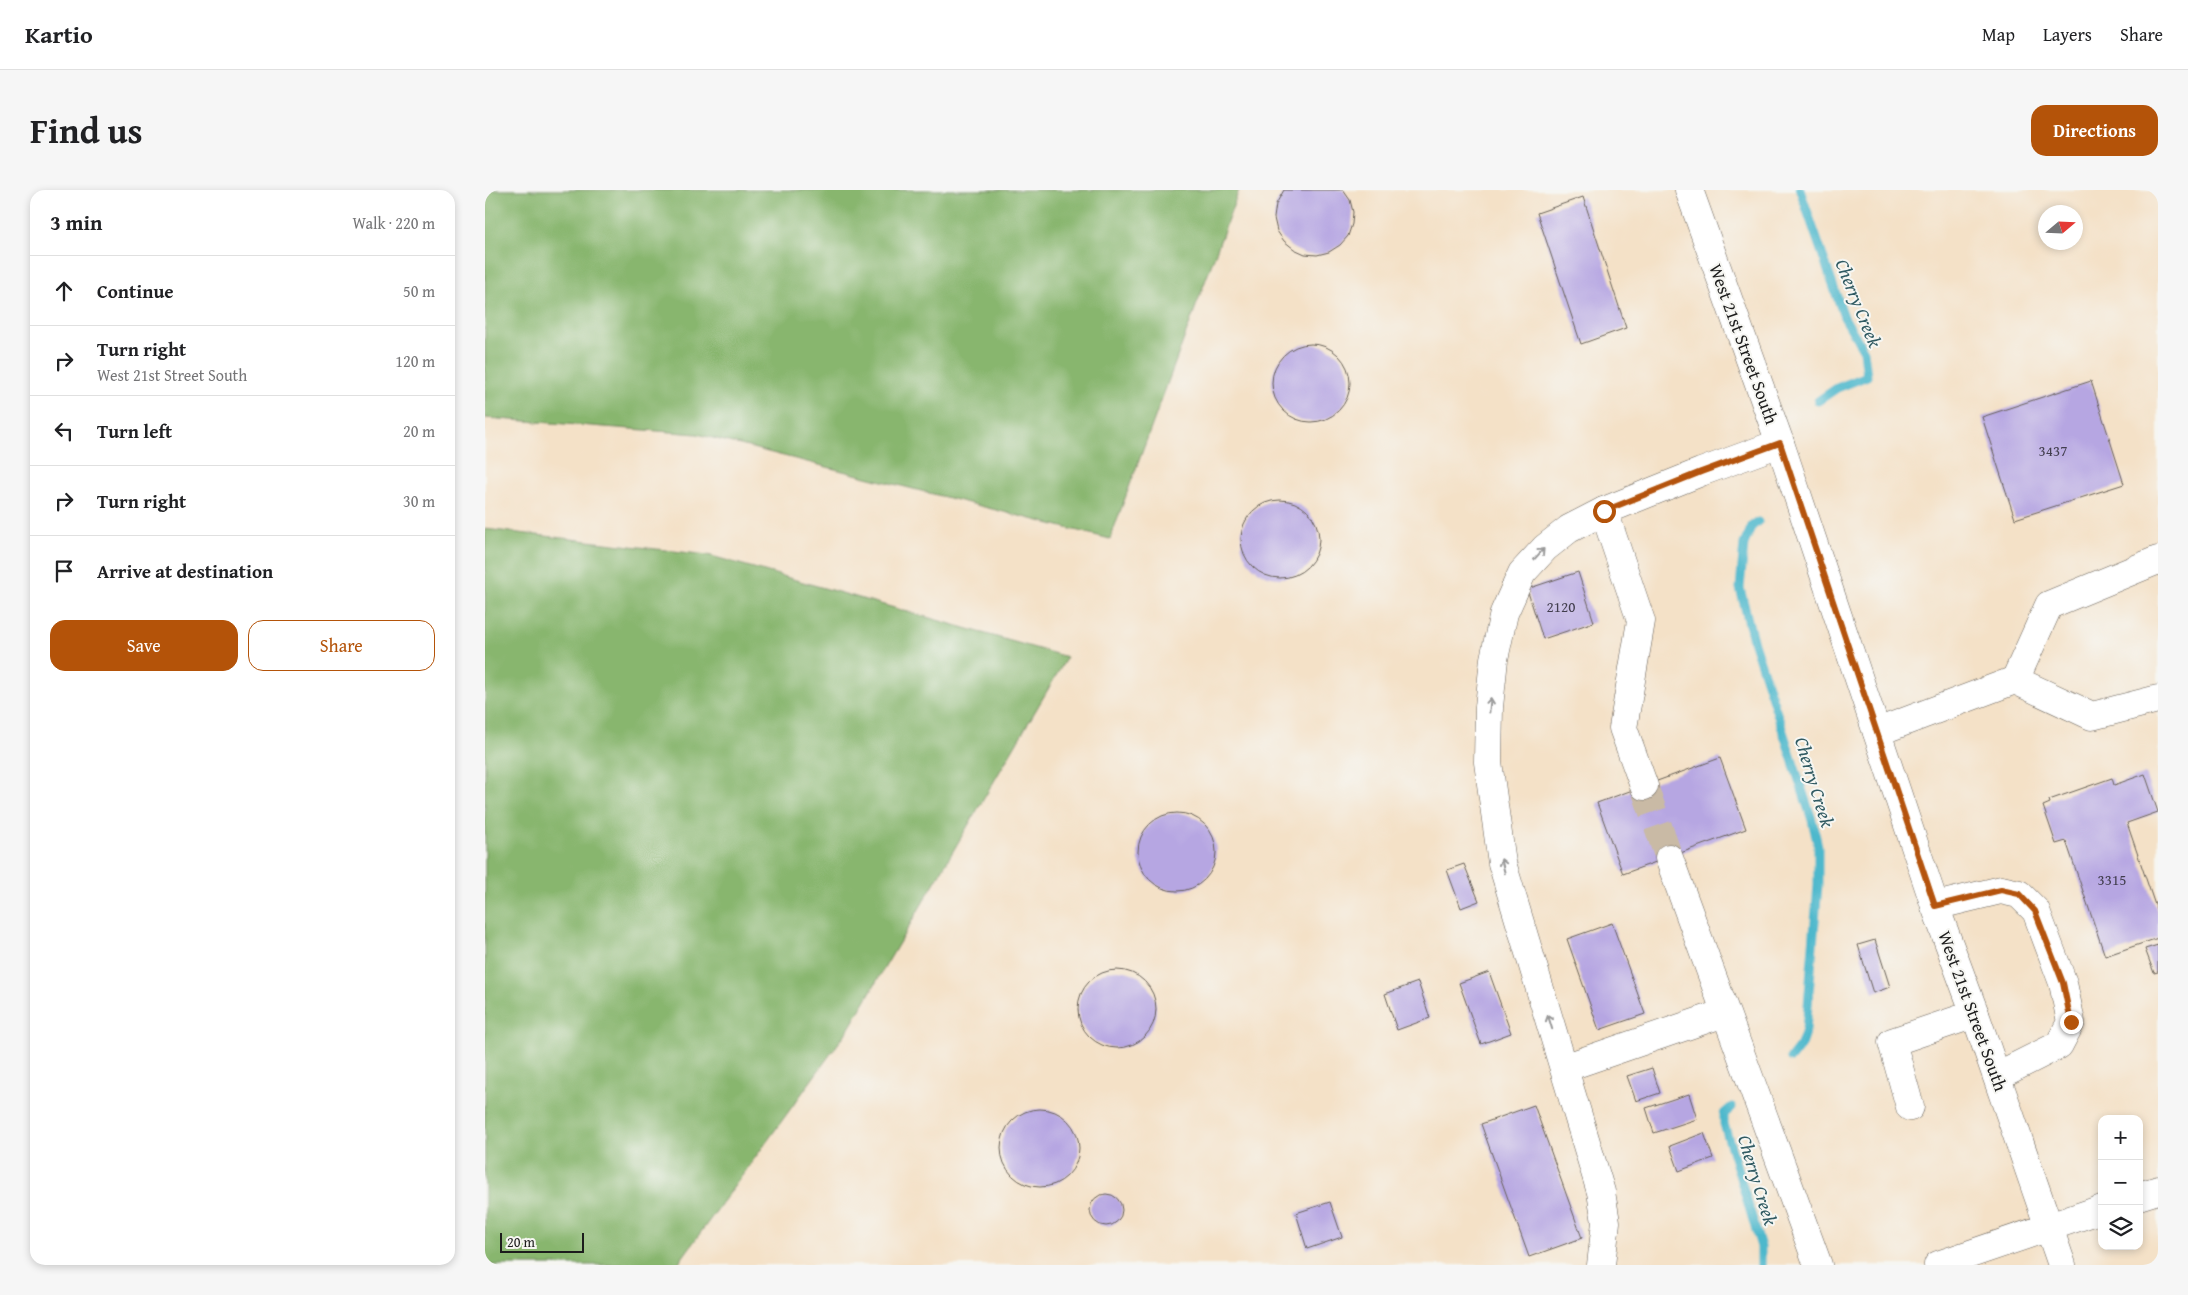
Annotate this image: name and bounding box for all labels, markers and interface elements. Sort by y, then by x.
text: Kartio [25,17,93,52]
text: Map [1982,21,2015,48]
text: Layers [2043,21,2092,48]
text: Share [2120,21,2163,48]
text: Find us [30,105,143,156]
button: Directions [2031,105,2158,156]
north arrow [2038,205,2083,250]
text: 3 min [50,207,102,238]
text: Walk · 220 m [352,211,435,235]
water label: Cherry Creek [1829,255,1890,352]
street label: West 21st Street South [1702,260,1786,428]
icon: ahead [50,277,78,305]
text: Continue [97,277,174,305]
text: 50 m [403,279,435,303]
text: Turn right [97,335,186,363]
icon: right [50,347,78,375]
text: 120 m [395,349,435,373]
text: West 21st Street South [97,363,247,387]
icon: left [50,417,78,445]
text: Turn left [97,417,172,445]
text: 20 m [403,419,435,443]
house number: 3437 [2039,440,2067,461]
icon: right [50,487,78,515]
text: Turn right [97,487,186,515]
text: 30 m [403,489,435,513]
route start [1593,500,1616,523]
one-way arrow [1533,547,1545,560]
icon: arrive [50,557,78,585]
text: Arrive at destination [97,557,273,585]
house number: 2120 [1547,596,1575,617]
button: Save [50,620,238,671]
button: Share [248,620,435,671]
one-way arrow [1485,697,1494,713]
water label: Cherry Creek [1788,733,1842,831]
one-way arrow [1498,858,1507,874]
house number: 3315 [2098,869,2126,890]
street label: West 21st Street South [1931,927,2015,1095]
route end [2060,1011,2083,1034]
one-way arrow [1544,1014,1554,1030]
map controls [2098,1115,2143,1250]
button: + [2098,1115,2143,1160]
water label: Cherry Creek [1731,1131,1785,1229]
button: − [2098,1160,2143,1205]
button: layers [2098,1205,2143,1250]
scale bar [500,1230,584,1253]
text: 20 m [507,1232,535,1252]

